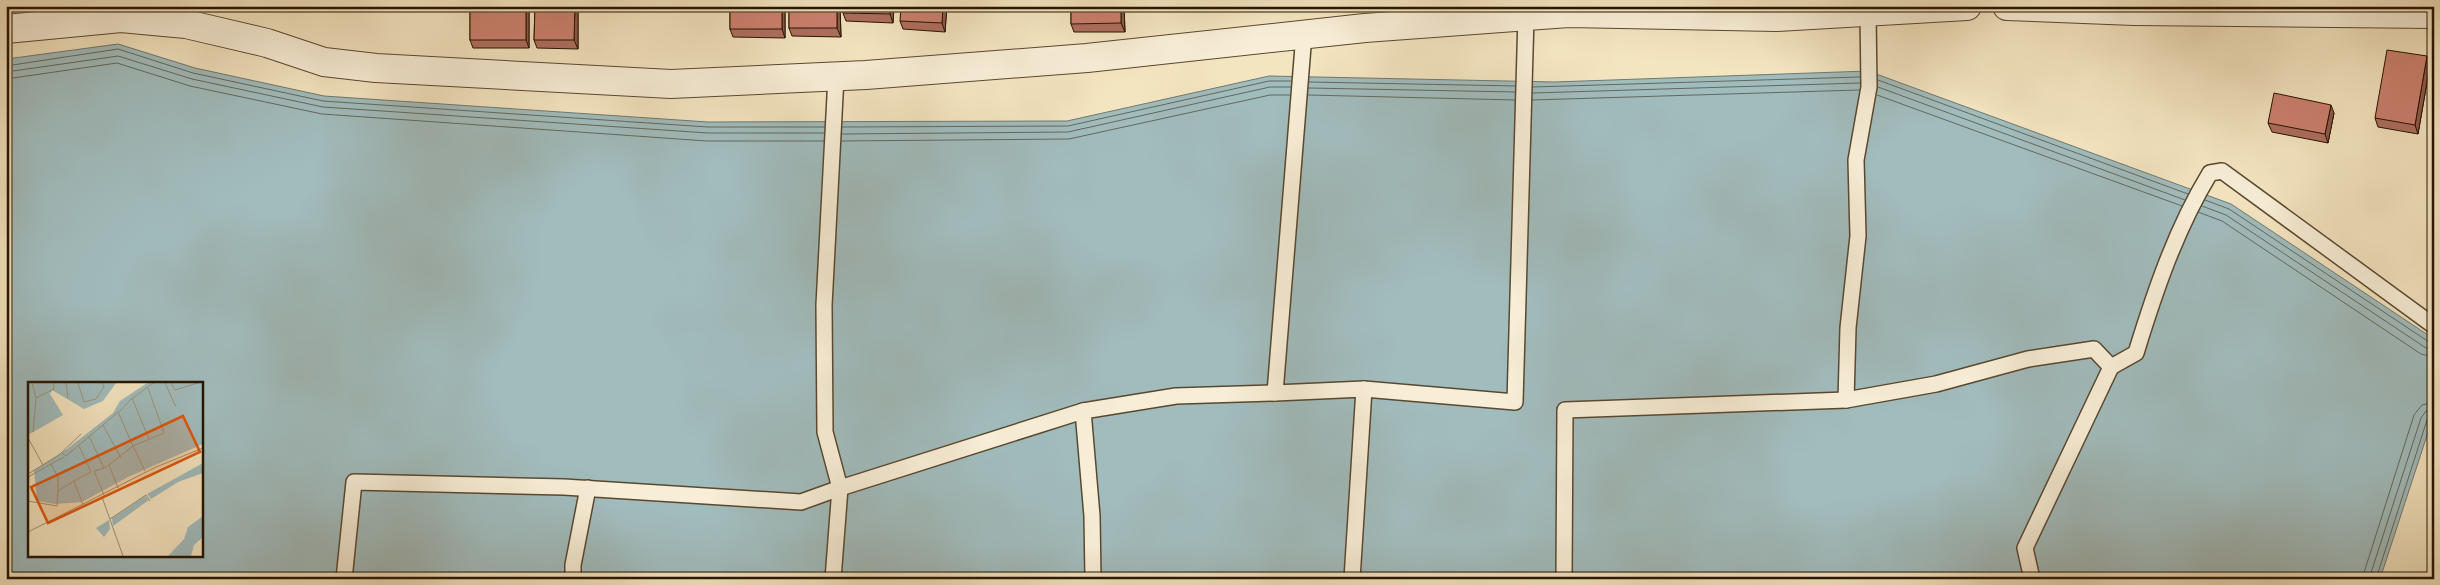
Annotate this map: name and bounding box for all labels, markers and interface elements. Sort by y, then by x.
inset map [28,382,202,558]

